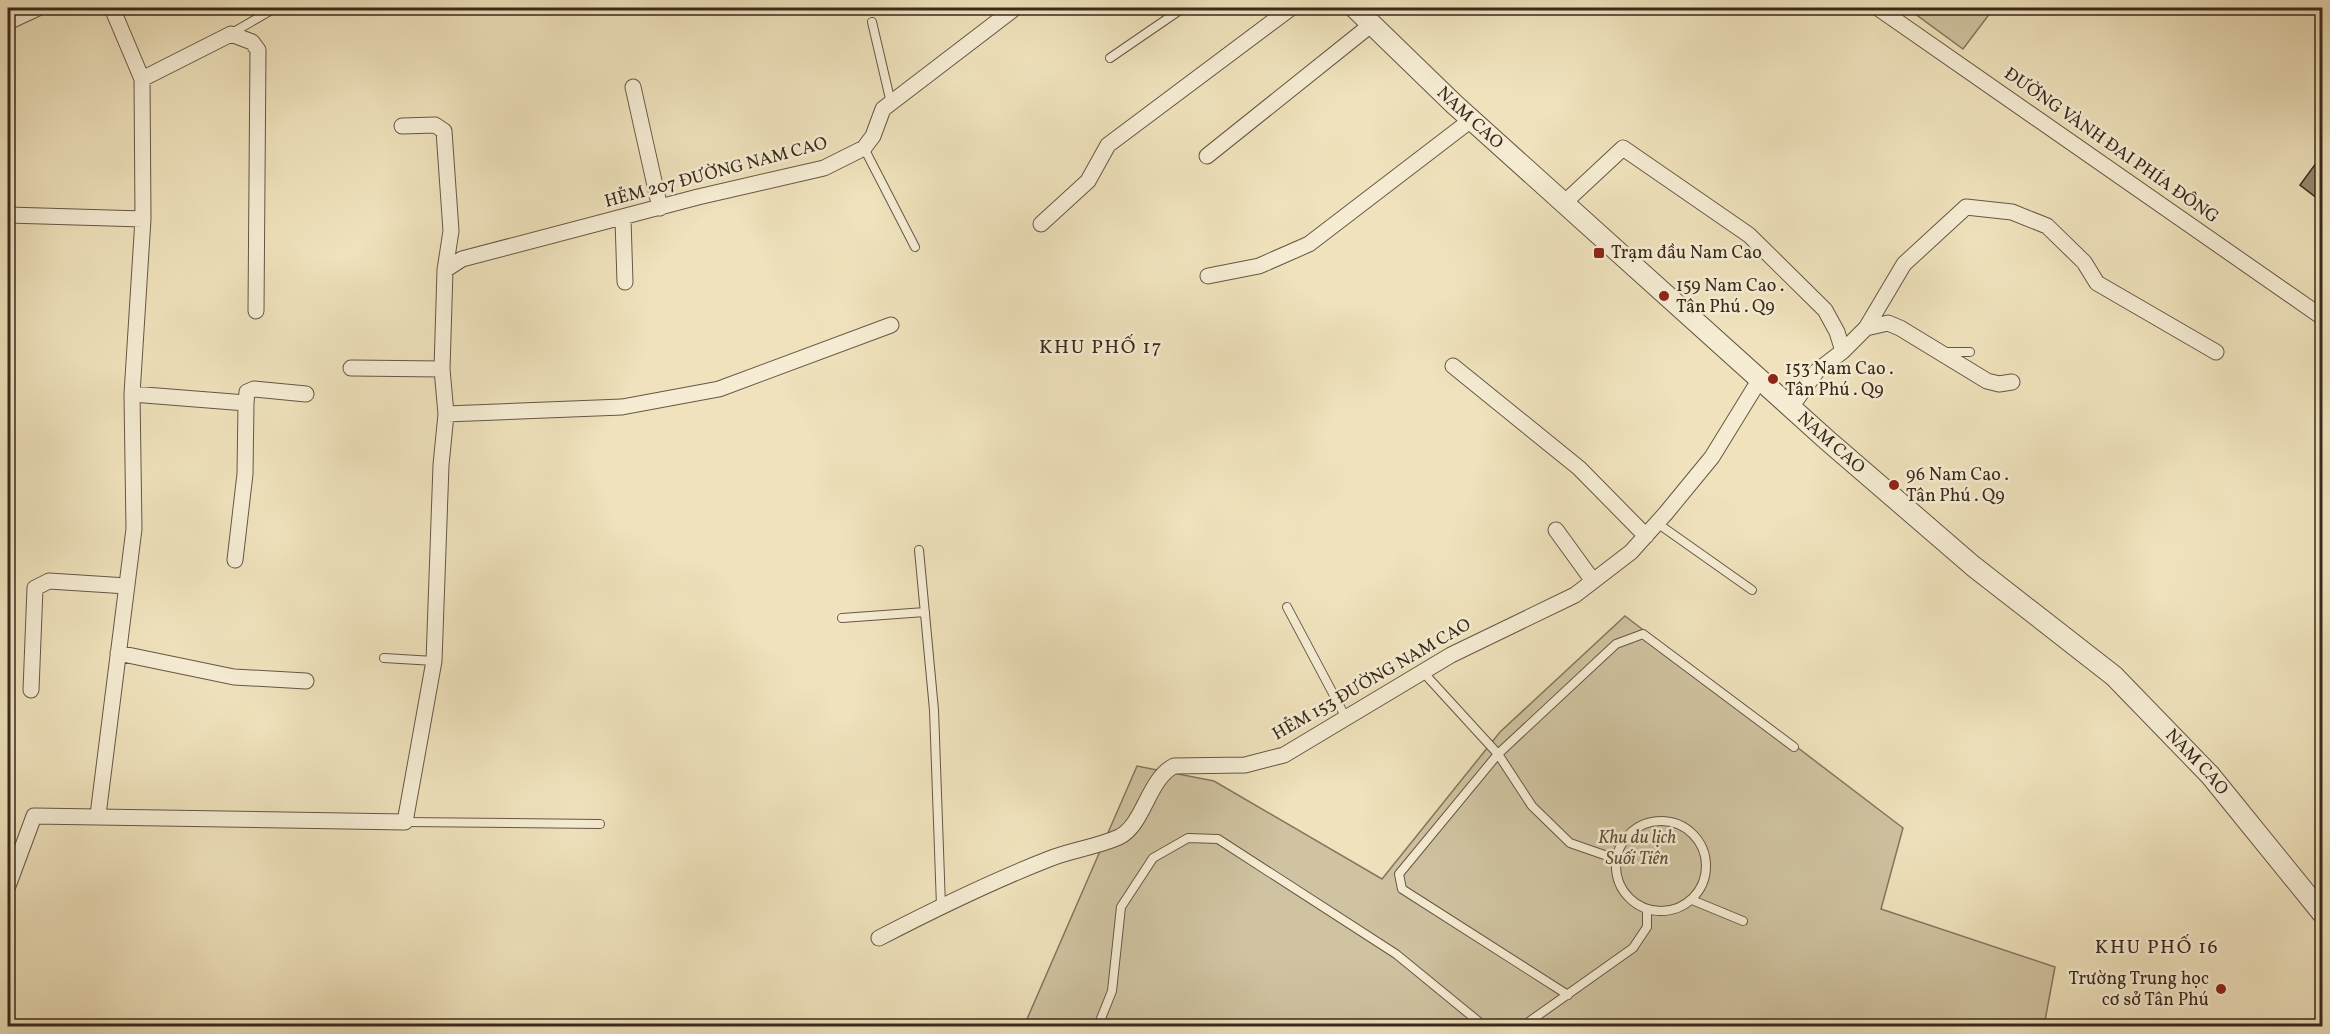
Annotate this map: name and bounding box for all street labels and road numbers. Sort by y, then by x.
street label: ĐƯỜNG VÀNH ĐAI PHÍA ĐÔNG [1999,61,2224,230]
street label: NAM CAO [1431,81,1509,155]
street label: HẺM 207 ĐƯỜNG NAM CAO [601,130,830,215]
street label: NAM CAO [1792,406,1870,480]
street label: HẺM 153 ĐƯỜNG NAM CAO [1267,612,1476,747]
street label: NAM CAO [2159,723,2234,801]

